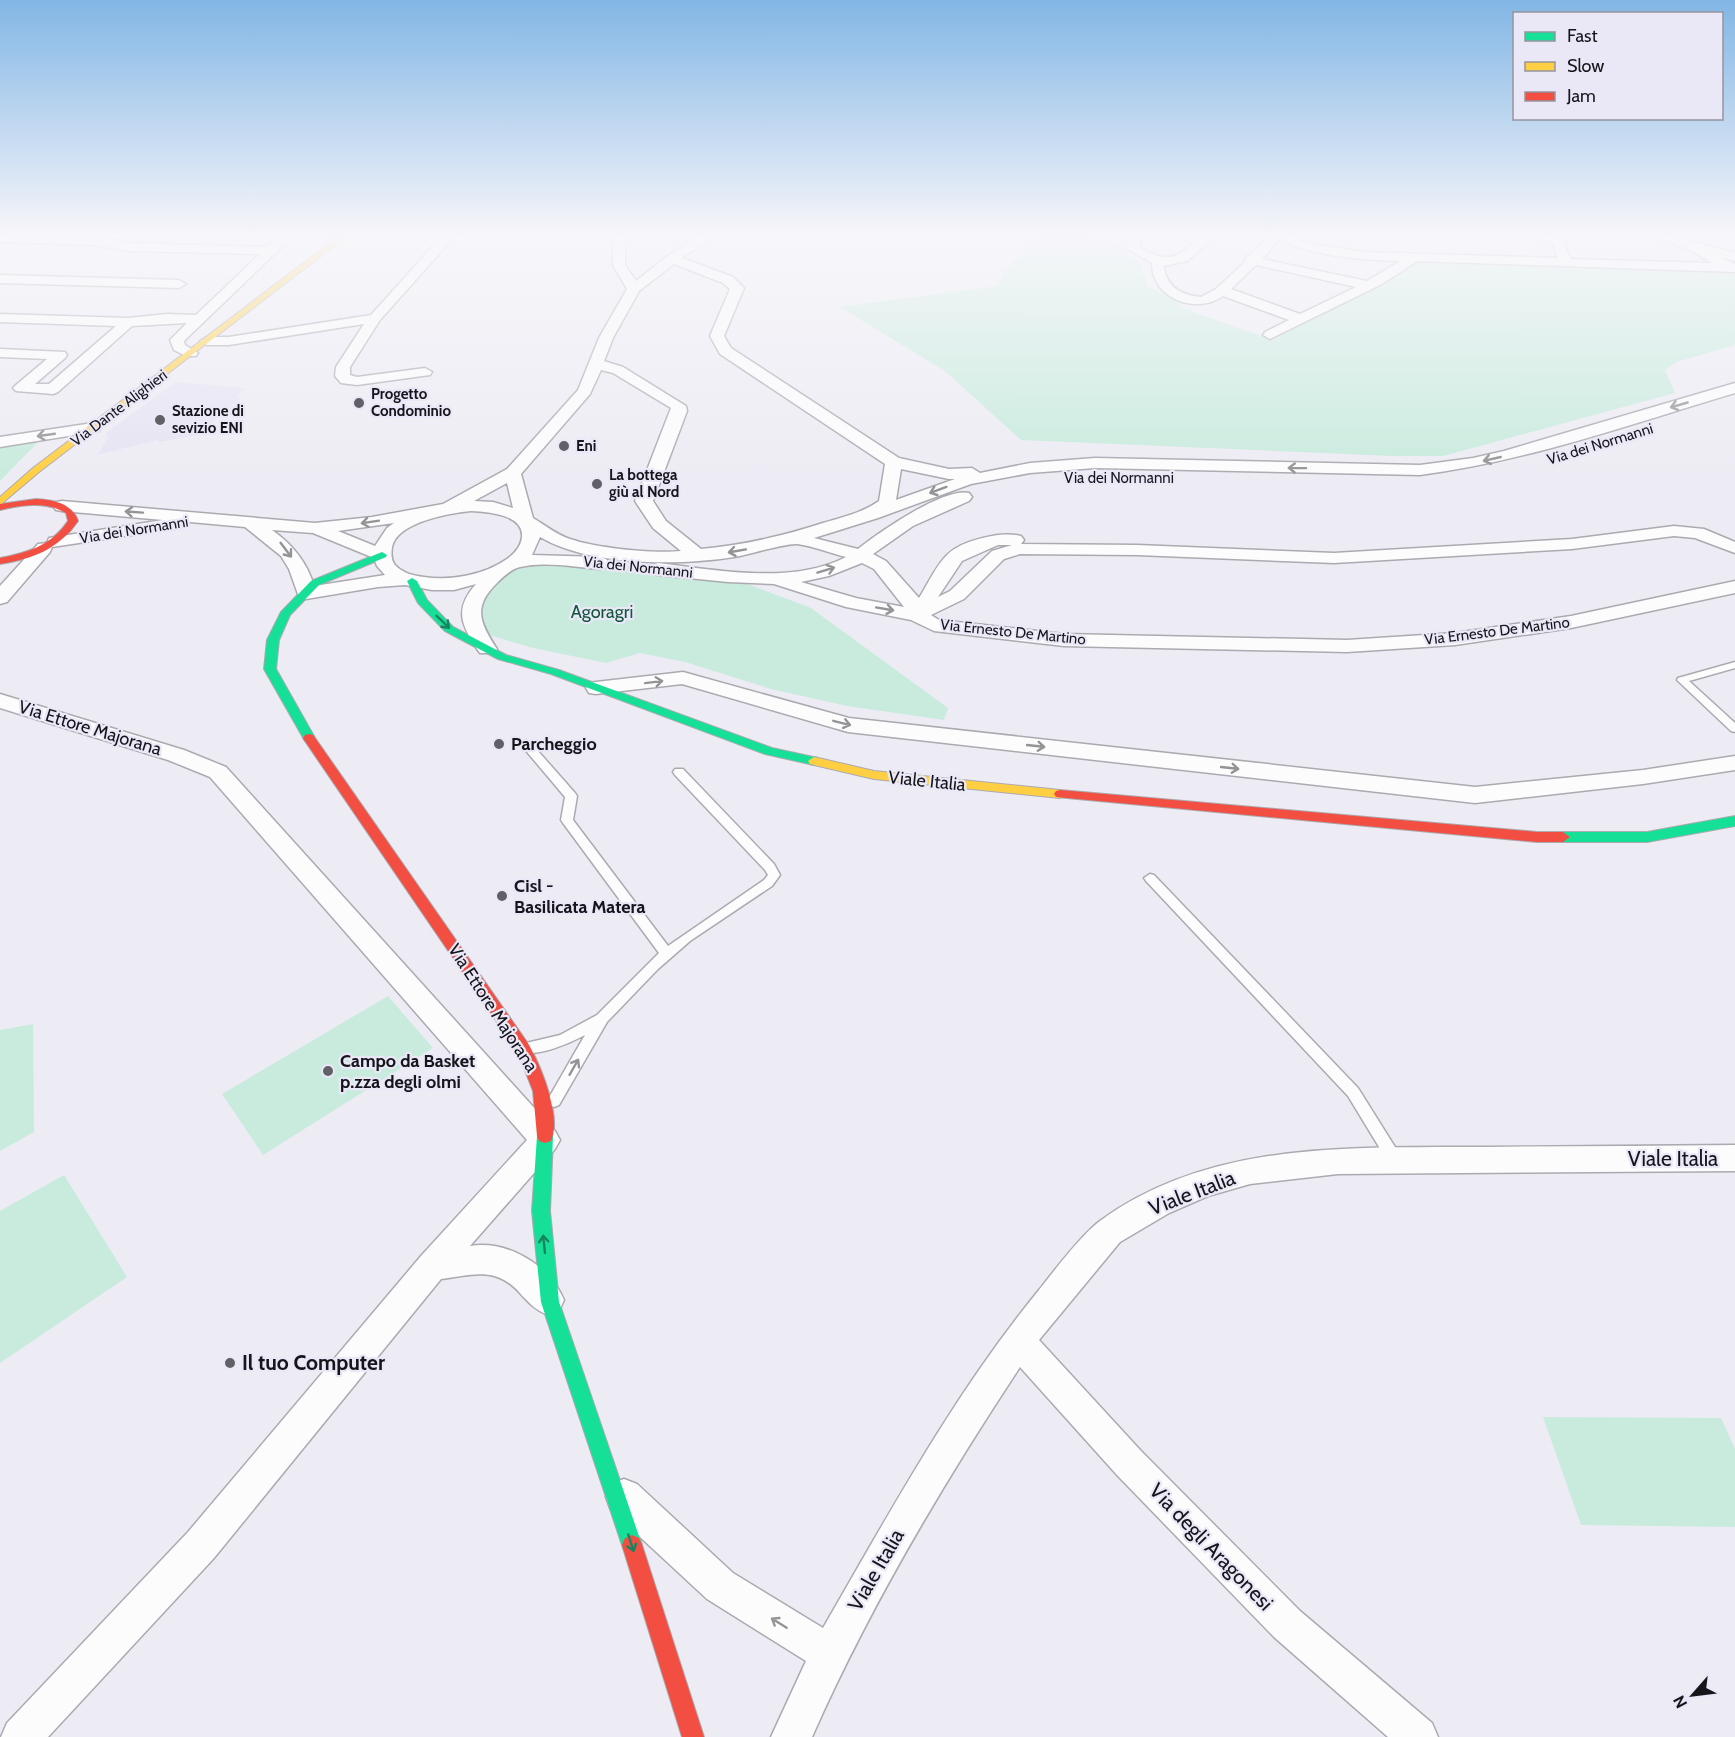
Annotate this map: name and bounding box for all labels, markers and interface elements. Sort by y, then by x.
legend [1513,12,1723,120]
text: Fast [1567,25,1598,47]
text: Slow [1567,55,1604,77]
text: Jam [1566,85,1596,107]
street label: Via Dante Alighieri [67,366,171,450]
place label: Progetto Condominio [371,385,451,420]
marker: Progetto Condominio [352,396,366,410]
one-way arrow [1670,400,1689,411]
place label: Stazione di sevizio ENI [172,402,244,437]
marker: Stazione di sevizio ENI [153,413,167,427]
street label: Via dei Normanni [1545,419,1655,469]
one-way arrow [37,429,57,440]
place label: Eni [576,437,596,455]
marker: Eni [557,439,571,453]
one-way arrow [1482,453,1501,465]
one-way arrow [1288,462,1308,474]
place label: La bottega giù al Nord [609,466,679,501]
street label: Via dei Normanni [1064,469,1174,487]
marker: La bottega giù al Nord [590,477,604,491]
one-way arrow [929,486,948,497]
one-way arrow [125,506,145,517]
street label: Via dei Normanni [78,513,190,547]
one-way arrow [361,517,380,528]
one-way arrow [279,542,292,558]
one-way arrow [727,545,747,556]
street label: Via dei Normanni [582,552,694,582]
one-way arrow [816,564,835,575]
park label: Agoragri [571,601,633,623]
one-way arrow [875,604,895,615]
street label: Via Ernesto De Martino [1423,613,1571,649]
one-way arrow [435,615,450,630]
street label: Via Ernesto De Martino [939,615,1087,649]
one-way arrow [644,676,663,687]
street label: Via Ettore Majorana [16,696,165,760]
one-way arrow [833,718,852,730]
place label: Parcheggio [511,733,597,755]
marker: Parcheggio [492,737,506,751]
one-way arrow [1026,741,1045,752]
one-way arrow [1219,762,1239,773]
street label: Viale Italia [887,766,967,796]
place label: Cisl - Basilicata Matera [514,875,645,918]
marker: Cisl - Basilicata Matera [495,889,509,903]
street label: Via Ettore Majorana [443,940,543,1077]
place label: Campo da Basket p.zza degli olmi [340,1050,475,1093]
one-way arrow [568,1059,580,1076]
marker: Campo da Basket p.zza degli olmi [321,1064,335,1078]
street label: Viale Italia [1628,1146,1718,1171]
street label: Viale Italia [1145,1165,1239,1220]
one-way arrow [538,1234,549,1254]
place label: Il tuo Computer [242,1350,385,1375]
marker: Il tuo Computer [223,1356,237,1370]
street label: Via degli Aragonesi [1144,1478,1278,1615]
street label: Viale Italia [842,1524,909,1615]
one-way arrow [626,1533,637,1552]
one-way arrow [771,1617,788,1629]
north arrow [1663,1665,1723,1725]
text: N [1669,1692,1691,1711]

